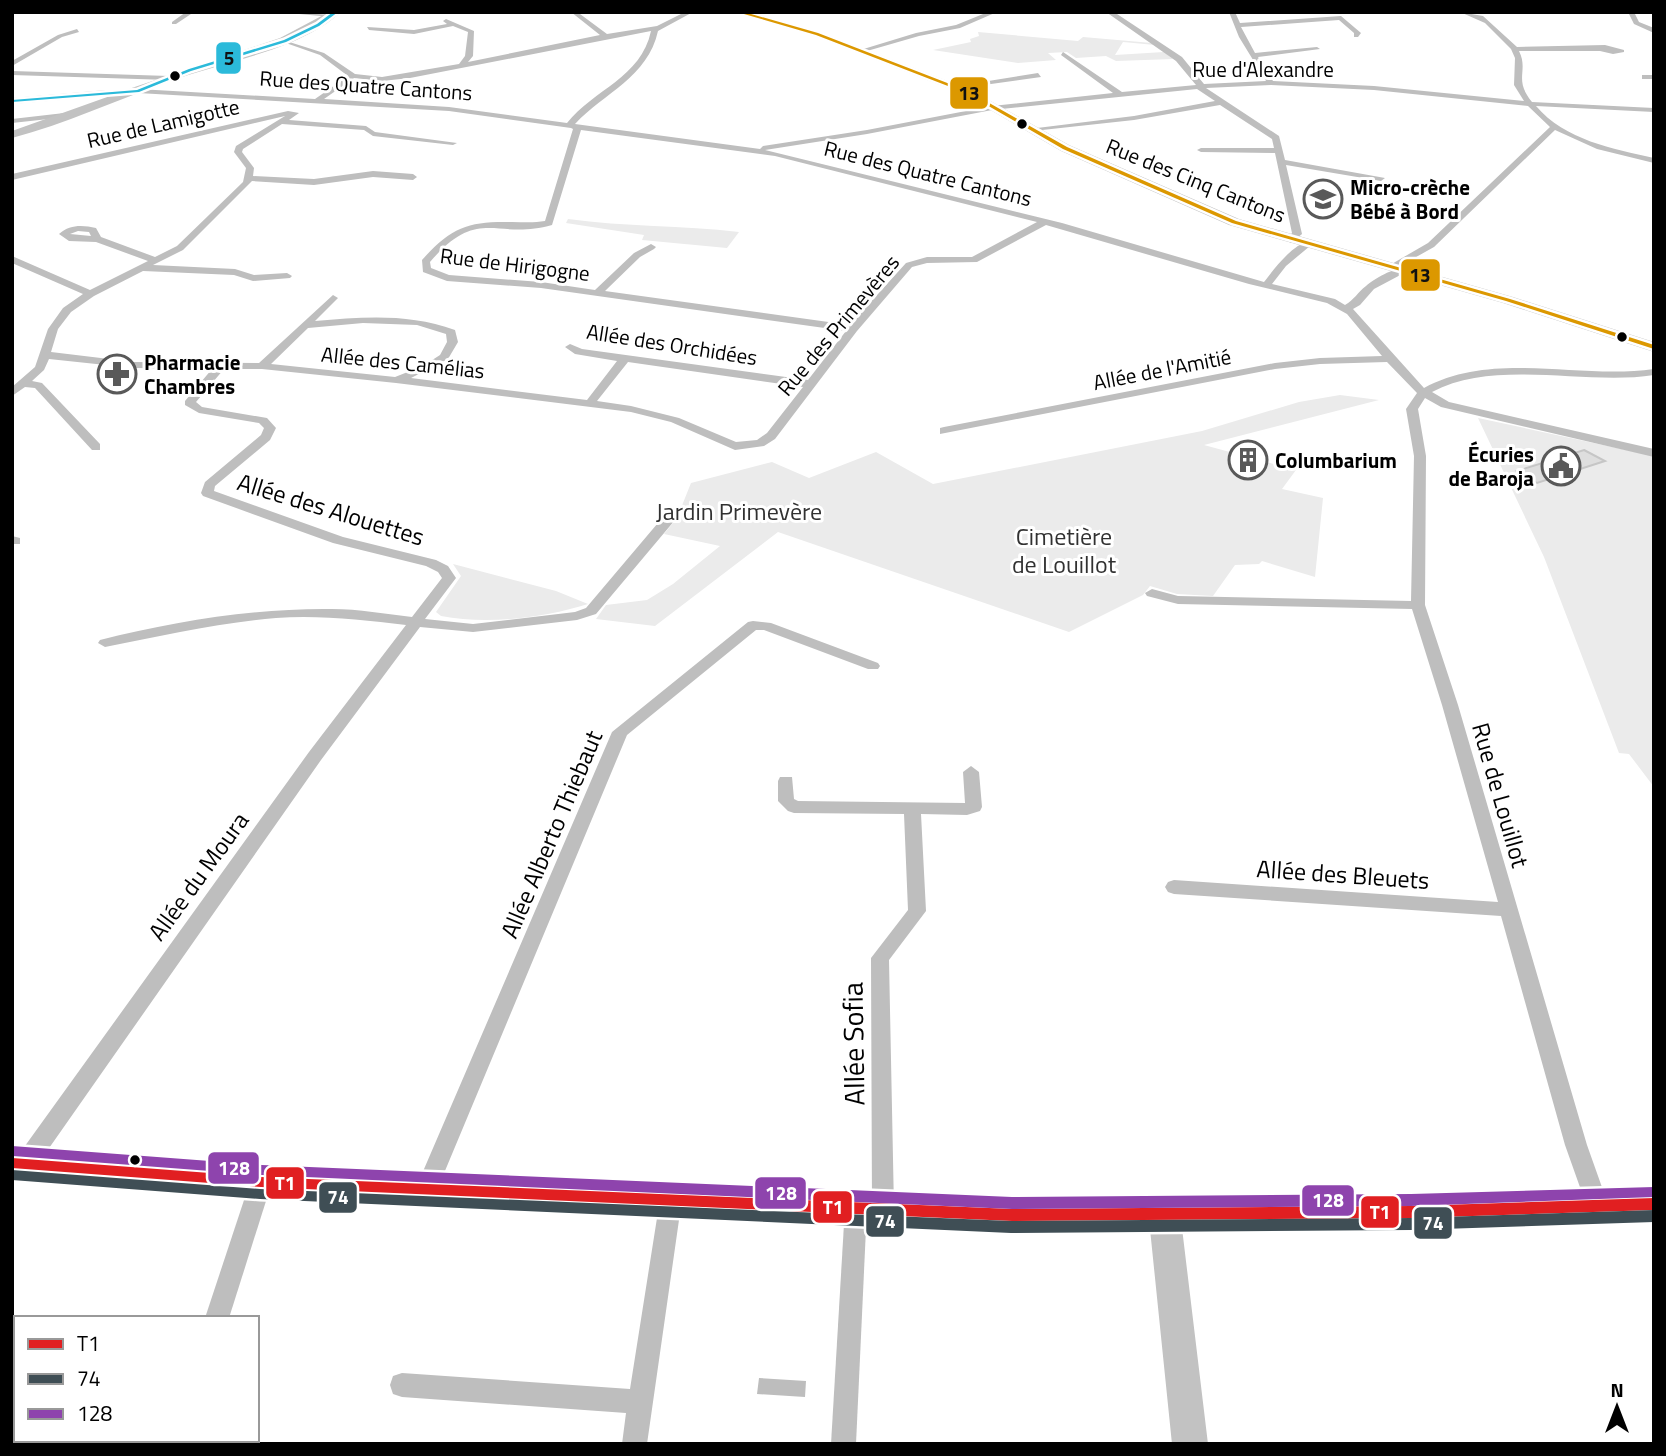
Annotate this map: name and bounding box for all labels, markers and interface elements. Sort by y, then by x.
line badge: 5 [215,41,242,75]
text: 5 [224,43,234,72]
street label: Rue d'Alexandre [1192,53,1334,85]
street label: Rue des Quatre Cantons [259,62,473,108]
unlabelled marker [168,69,182,83]
line badge: 13 [949,76,989,110]
text: 13 [958,78,980,107]
street label: Rue de Lamigotte [84,90,242,156]
unlabelled marker [1015,117,1029,131]
street label: Rue des Cinq Cantons [1101,129,1291,231]
street label: Rue des Quatre Cantons [821,132,1035,214]
place label: Micro-crèche Bébé à Bord [1350,171,1470,227]
school or university icon: Micro-crèche Bébé à Bord [1302,178,1344,220]
street label: Rue de Hirigogne [438,239,592,289]
street label: Rue des Primevères [769,247,907,403]
line badge: 13 [1400,258,1441,292]
text: 13 [1409,260,1431,289]
street label: Allée des Orchidées [584,315,760,373]
unlabelled marker [1615,330,1629,344]
street label: Allée des Camélias [320,338,486,386]
street label: Allée de l'Amitié [1090,340,1234,398]
place label: Pharmacie Chambres [144,346,240,402]
pharmacy icon: Pharmacie Chambres [96,353,138,395]
place label: Écuries de Baroja [1448,438,1534,494]
building icon: Columbarium [1227,439,1269,481]
place label: Columbarium [1275,444,1397,476]
public building icon: Écuries de Baroja [1540,445,1582,487]
street label: Allée des Alouettes [233,463,429,555]
park label: Jardin Primevère [656,493,822,529]
park label: Cimetière de Louillot [1012,518,1117,582]
street label: Rue de Louillot [1463,718,1539,872]
street label: Allée Alberto Thiebaut [491,724,611,944]
street label: Allée du Moura [139,804,257,948]
street label: Allée des Bleuets [1255,850,1431,898]
street label: Allée Sofia [830,982,876,1106]
line badge: 128 [207,1151,260,1185]
unlabelled marker [128,1153,142,1167]
text: 128 [218,1153,250,1182]
line badge: T1 [265,1166,305,1200]
text: T1 [275,1168,295,1197]
line badge: 128 [754,1176,807,1210]
text: 128 [765,1178,797,1207]
line badge: 74 [318,1181,358,1214]
text: 74 [327,1182,349,1211]
line badge: 128 [1301,1184,1355,1217]
text: 128 [1312,1185,1344,1214]
line badge: T1 [812,1190,853,1224]
text: T1 [823,1192,843,1221]
line badge: T1 [1360,1195,1400,1229]
text: T1 [1370,1197,1390,1226]
line badge: 74 [865,1205,905,1238]
text: 74 [874,1206,896,1235]
line badge: 74 [1413,1206,1453,1240]
text: 74 [1422,1208,1444,1237]
legend [14,1316,259,1442]
text: T1 [77,1327,100,1359]
text: 74 [77,1362,101,1394]
north arrow [1582,1372,1652,1442]
text: N [1610,1375,1624,1404]
text: 128 [77,1397,113,1429]

